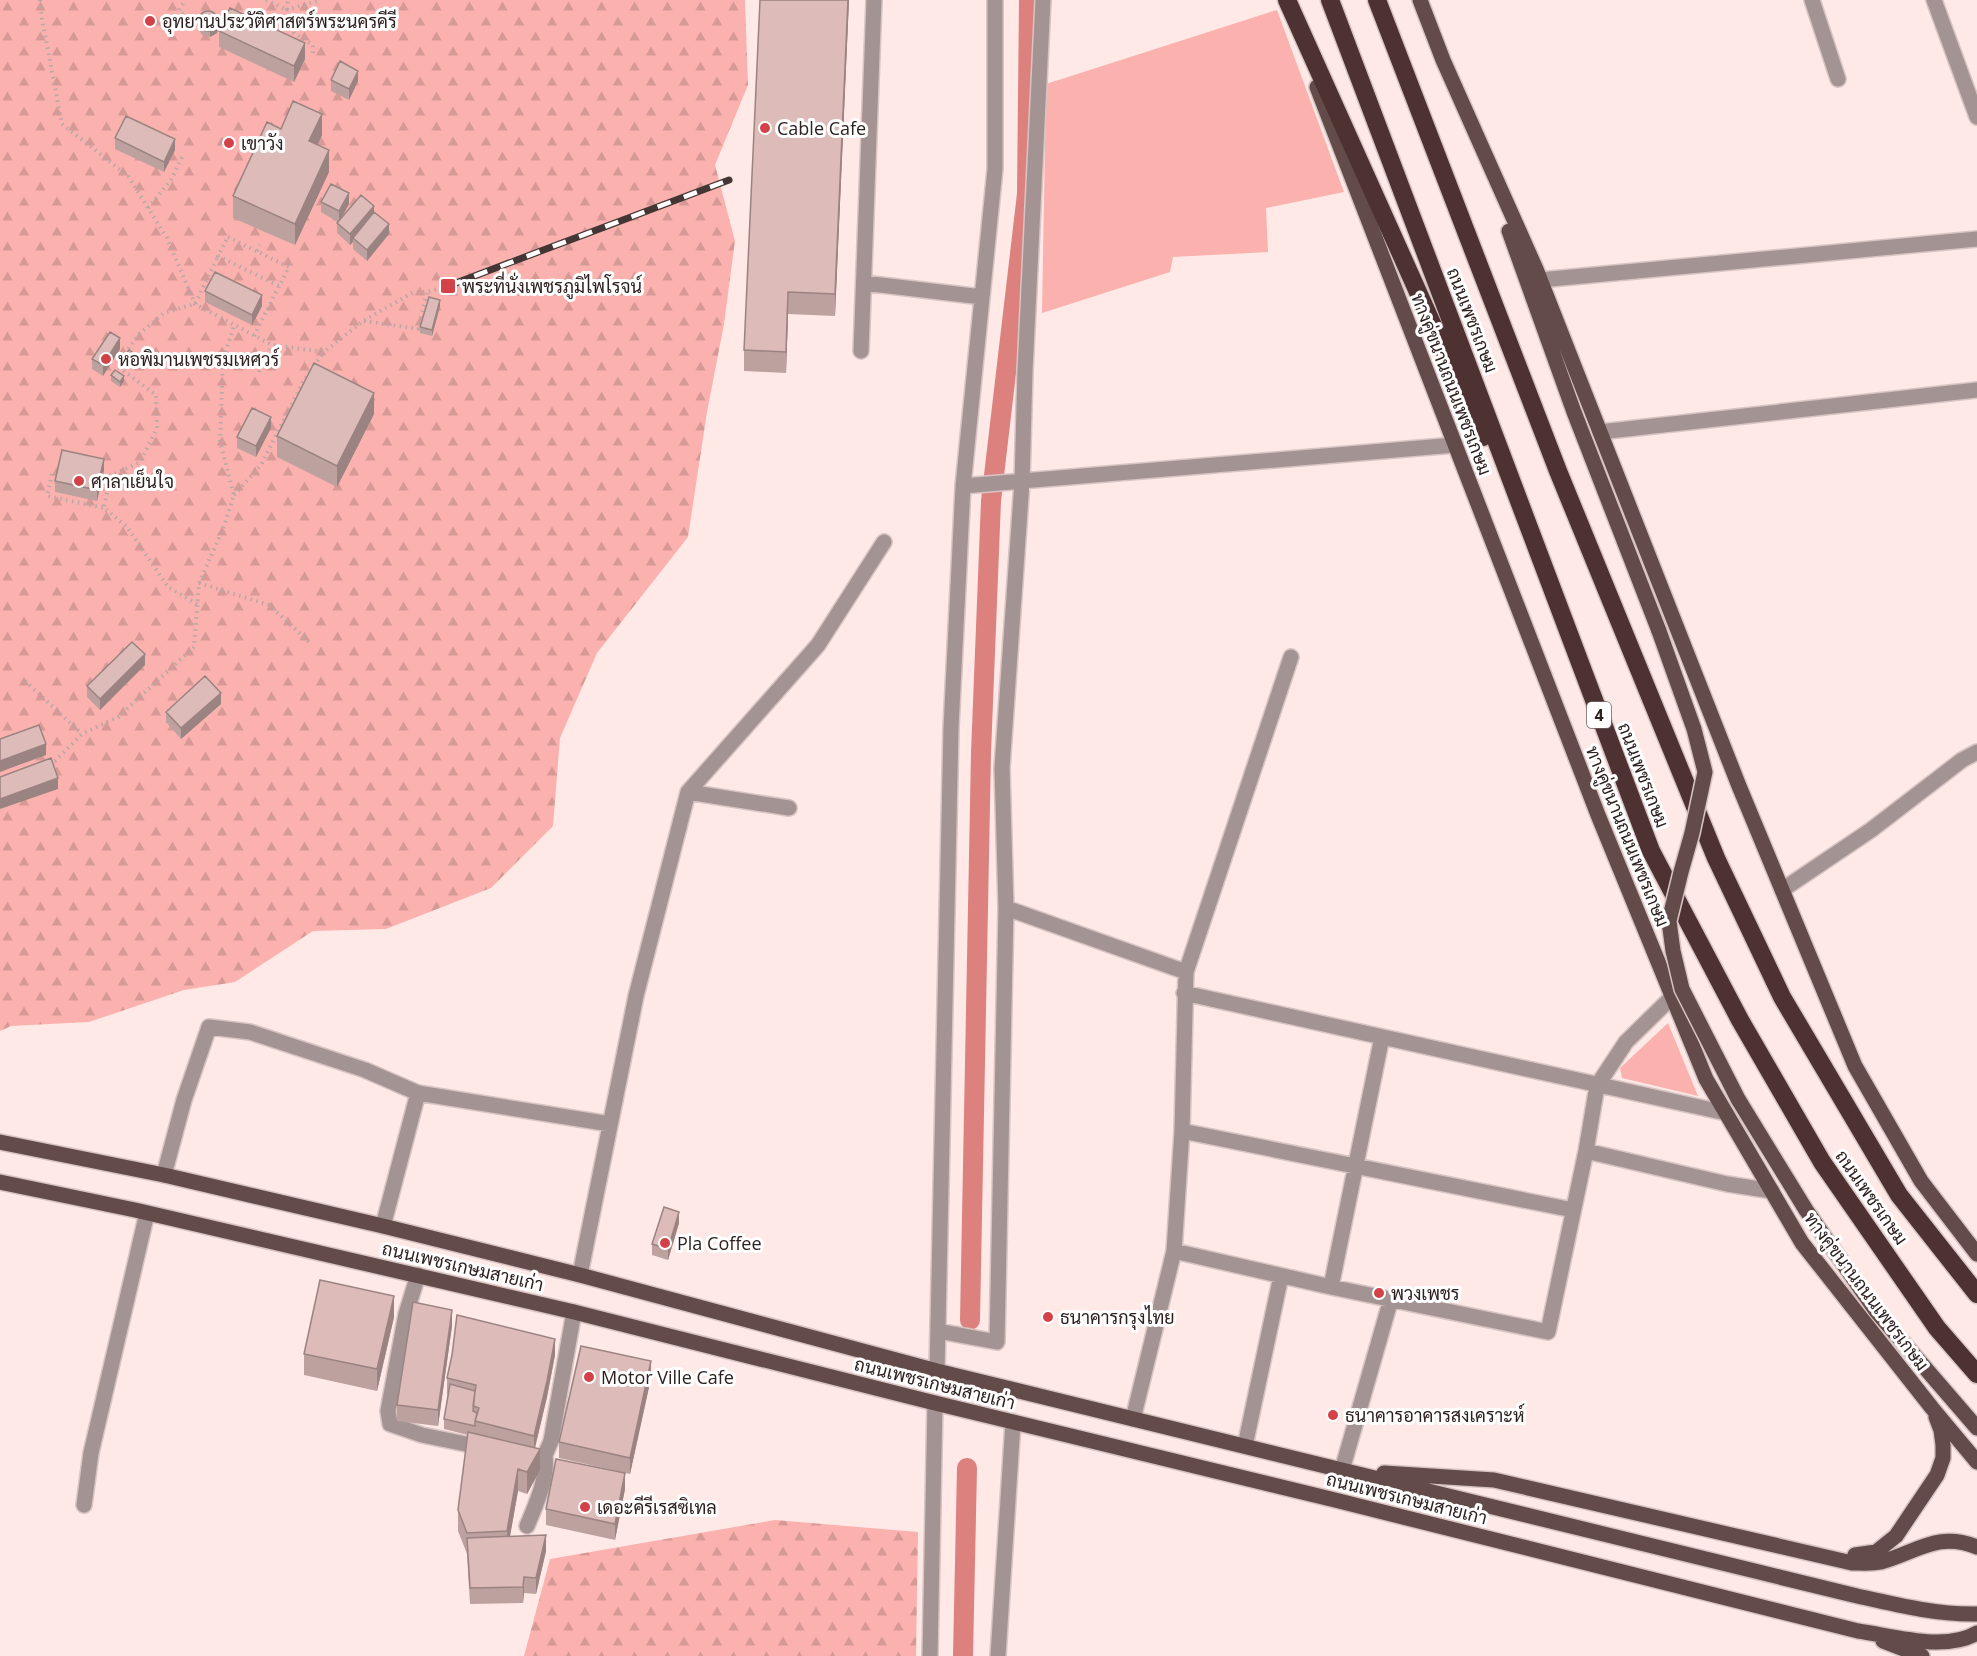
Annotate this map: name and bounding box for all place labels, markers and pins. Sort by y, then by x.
place label: อุทยานประวัติศาสตร์พระนครคีรี [162,9,397,34]
marker: อุทยานประวัติศาสตร์พระนครคีรี [143,14,157,28]
place label: Cable Cafe [777,116,866,140]
marker: Cable Cafe [758,121,772,135]
place label: เขาวัง [241,131,283,155]
marker: เขาวัง [222,136,236,150]
place label: พระที่นั่งเพชรภูมิไพโรจน์ [462,271,642,300]
marker: พระที่นั่งเพชรภูมิไพโรจน์ [439,277,457,295]
place label: หอพิมานเพชรมเหศวร์ [118,347,280,371]
marker: หอพิมานเพชรมเหศวร์ [99,352,113,366]
place label: ศาลาเย็นใจ [91,468,174,493]
marker: ศาลาเย็นใจ [72,474,86,488]
place label: Pla Coffee [677,1231,762,1255]
marker: Pla Coffee [658,1236,672,1250]
place label: พวงเพชร [1391,1281,1460,1305]
marker: พวงเพชร [1372,1286,1386,1300]
place label: ธนาคารกรุงไทย [1060,1305,1175,1330]
marker: ธนาคารกรุงไทย [1041,1310,1055,1324]
place label: Motor Ville Cafe [601,1365,734,1389]
marker: Motor Ville Cafe [582,1370,596,1384]
place label: ธนาคารอาคารสงเคราะห์ [1345,1403,1524,1427]
marker: ธนาคารอาคารสงเคราะห์ [1326,1408,1340,1422]
place label: เดอะคีรีเรสซิเทล [597,1495,717,1519]
marker: เดอะคีรีเรสซิเทล [578,1500,592,1514]

